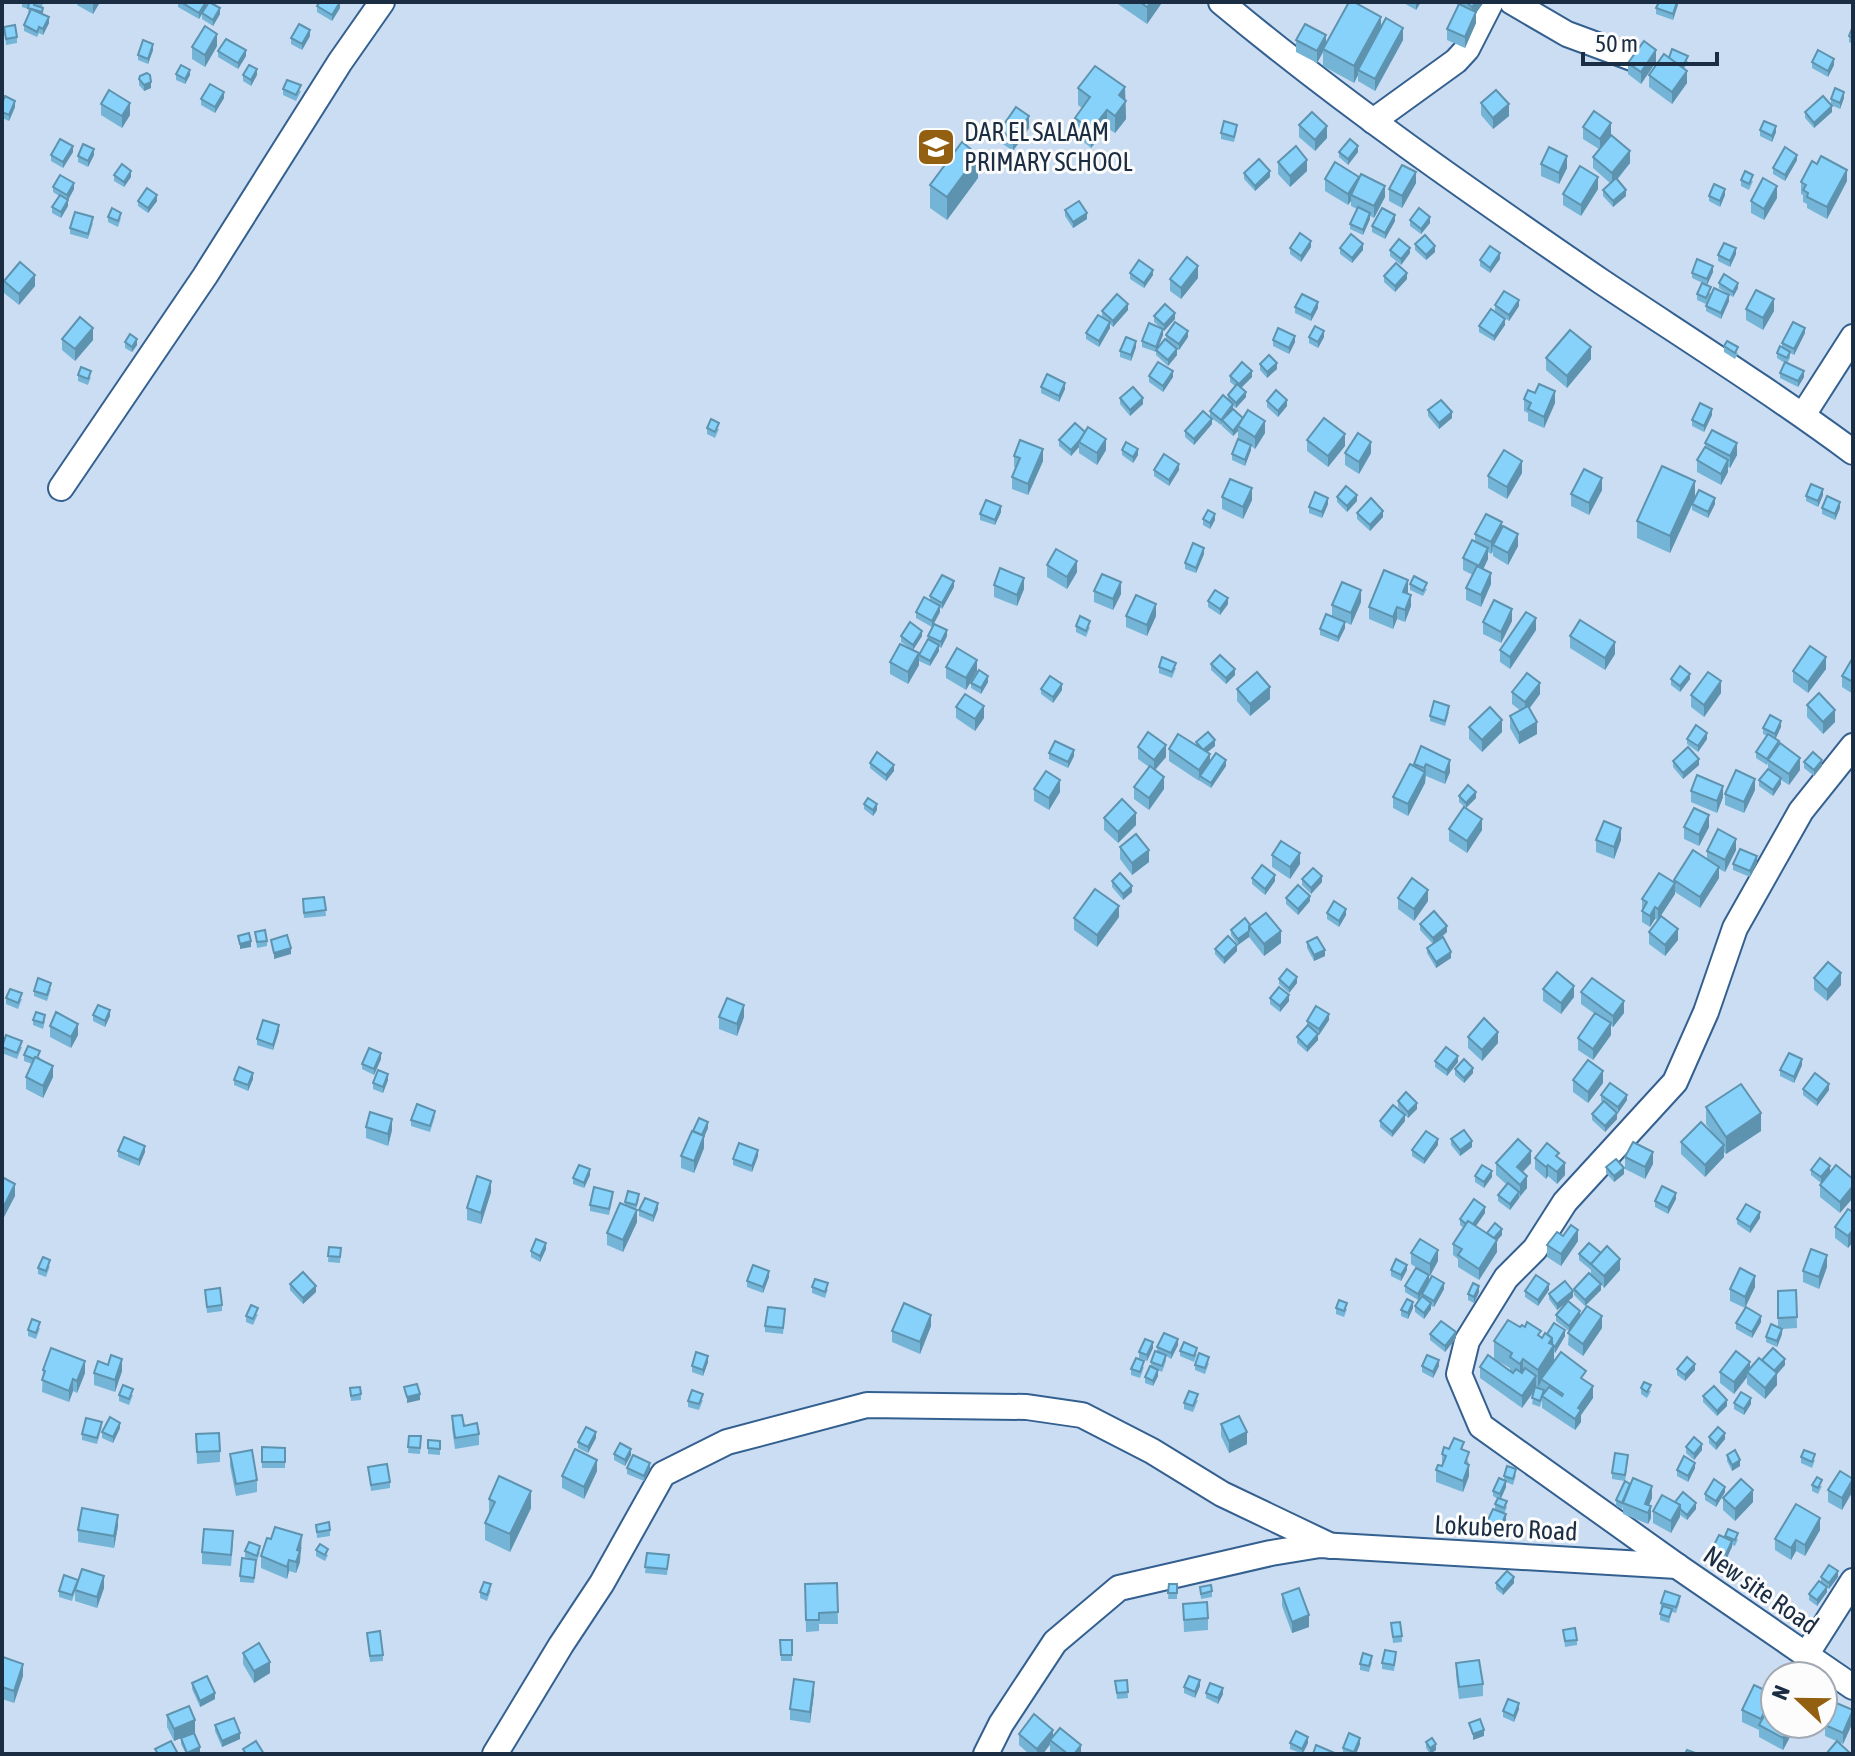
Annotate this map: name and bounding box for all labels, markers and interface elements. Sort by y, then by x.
scale bar [1583,16,1717,66]
text: 50 m [1595,30,1638,57]
place label: DAR EL SALAAM PRIMARY SCHOOL [964,117,1133,177]
school or university icon: DAR EL SALAAM PRIMARY SCHOOL [915,126,957,168]
street label: Lokubero Road [1434,1509,1578,1547]
street label: New site Road [1698,1539,1824,1641]
north arrow [1759,1660,1839,1740]
text: N [1766,1682,1795,1703]

